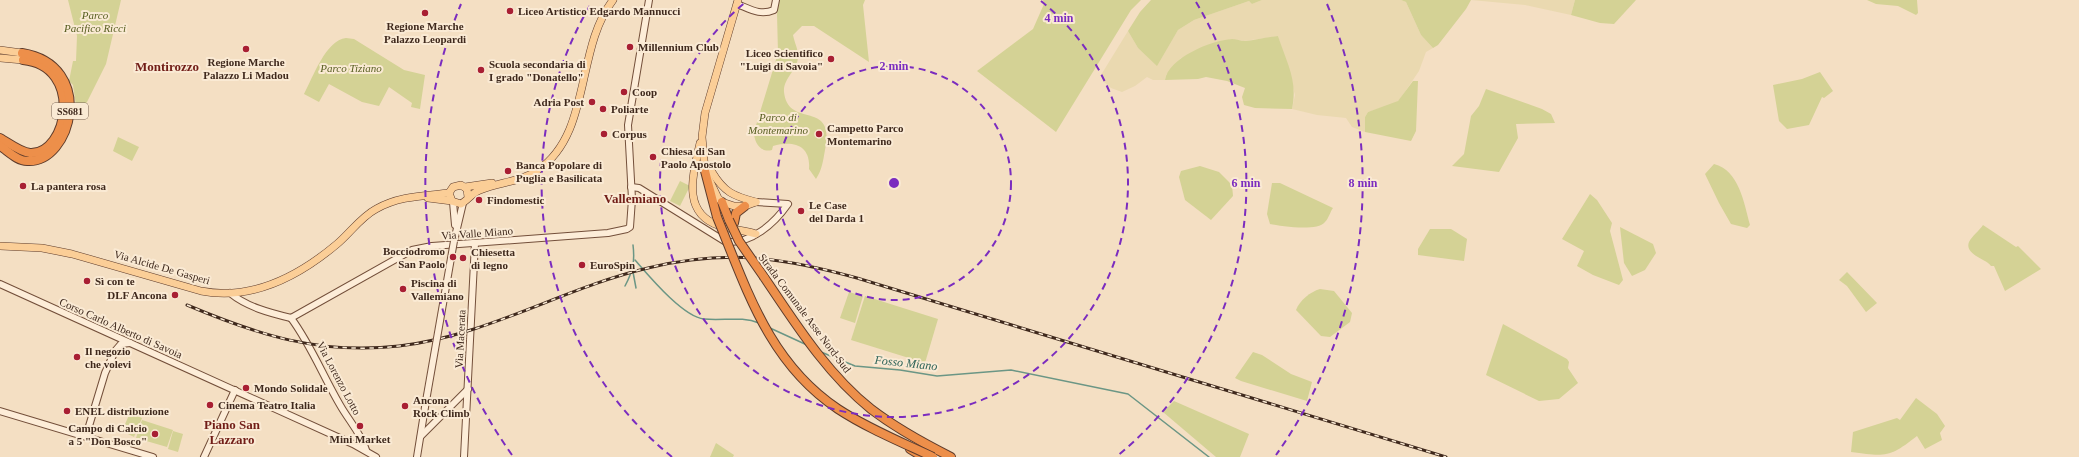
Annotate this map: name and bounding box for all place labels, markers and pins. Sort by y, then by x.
place label: Liceo Artistico Edgardo Mannucci [518,5,680,17]
marker: Liceo Artistico Edgardo Mannucci [505,6,515,16]
marker: Regione Marche Palazzo Leopardi [420,8,430,18]
place label: Regione Marche Palazzo Leopardi [384,20,466,45]
place label: Millennium Club [638,41,719,53]
marker: Millennium Club [625,42,635,52]
marker: Regione Marche Palazzo Li Madou [241,44,251,54]
place label: Liceo Scientifico "Luigi di Savoia" [740,47,823,72]
marker: Liceo Scientifico "Luigi di Savoia" [826,54,836,64]
place label: Regione Marche Palazzo Li Madou [203,56,289,81]
place label: Scuola secondaria di I grado "Donatello" [489,58,586,83]
marker: Scuola secondaria di I grado "Donatello" [476,65,486,75]
place label: Coop [632,86,657,98]
marker: Coop [619,87,629,97]
place label: Adria Post [534,96,584,108]
marker: Adria Post [587,97,597,107]
place label: Poliarte [611,103,648,115]
marker: Poliarte [598,104,608,114]
place label: Campetto Parco Montemarino [827,122,904,147]
place label: Corpus [612,128,648,140]
marker: Corpus [599,129,609,139]
marker: Campetto Parco Montemarino [814,129,824,139]
place label: Chiesa di San Paolo Apostolo [661,145,731,170]
marker: Chiesa di San Paolo Apostolo [648,152,658,162]
place label: Banca Popolare di Puglia e Basilicata [516,159,603,184]
marker: Banca Popolare di Puglia e Basilicata [503,166,513,176]
centre of rings [887,176,901,190]
place label: La pantera rosa [31,180,106,192]
marker: La pantera rosa [18,181,28,191]
place label: Findomestic [487,194,545,206]
marker: Findomestic [474,195,484,205]
place label: Le Case del Darda 1 [809,199,864,224]
marker: Le Case del Darda 1 [796,206,806,216]
place label: Bocciodromo San Paolo [383,245,445,270]
place label: Chiesetta di legno [471,246,515,271]
marker: Bocciodromo San Paolo [448,252,458,262]
marker: Chiesetta di legno [458,253,468,263]
place label: EuroSpin [590,259,635,271]
marker: EuroSpin [577,260,587,270]
place label: Sì con te [95,275,135,287]
marker: Sì con te [82,276,92,286]
place label: Piscina di Vallemiano [411,277,464,302]
marker: Piscina di Vallemiano [398,284,408,294]
place label: DLF Ancona [107,289,167,301]
marker: DLF Ancona [170,290,180,300]
place label: Il negozio che volevi [85,345,131,370]
marker: Il negozio che volevi [72,352,82,362]
place label: Mondo Solidale [254,382,328,394]
marker: Mondo Solidale [241,383,251,393]
place label: Ancona Rock Climb [413,394,470,419]
place label: Cinema Teatro Italia [218,399,316,411]
marker: Cinema Teatro Italia [205,400,215,410]
marker: Ancona Rock Climb [400,401,410,411]
place label: ENEL distribuzione [75,405,169,417]
marker: ENEL distribuzione [62,406,72,416]
marker: Mini Market [355,421,365,431]
place label: Campo di Calcio a 5 "Don Bosco" [68,422,147,447]
marker: Campo di Calcio a 5 "Don Bosco" [150,429,160,439]
place label: Mini Market [330,433,391,445]

